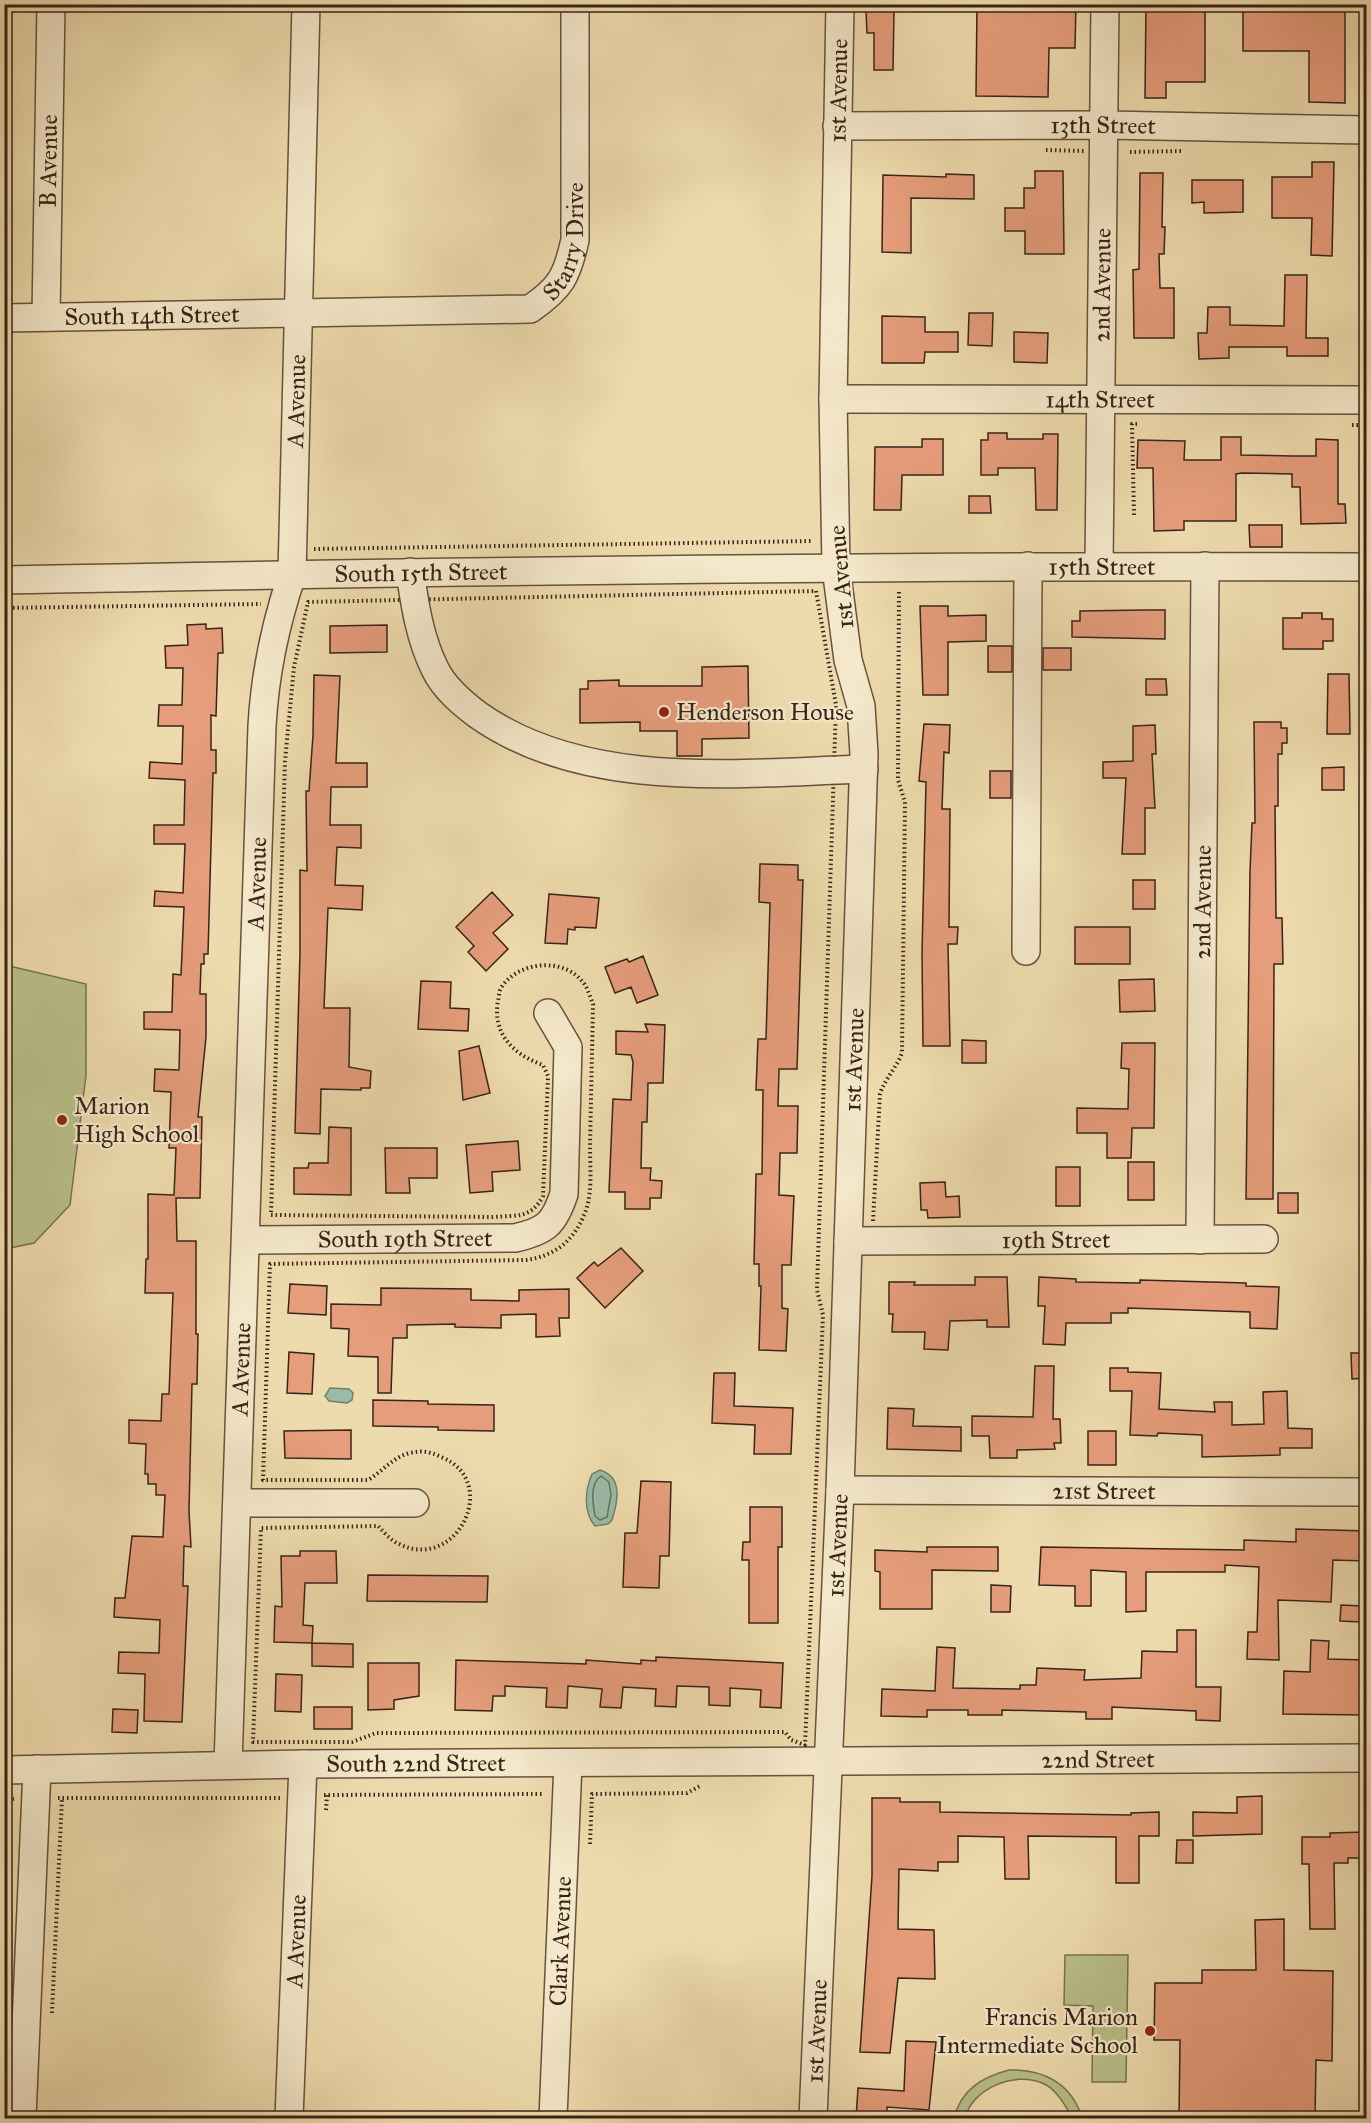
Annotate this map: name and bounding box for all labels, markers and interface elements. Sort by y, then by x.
street label: 1st Avenue [823,38,854,143]
street label: 13th Street [1050,110,1157,141]
street label: B Avenue [33,114,64,208]
street label: Starry Drive [536,182,590,307]
street label: 2nd Avenue [1086,228,1118,342]
street label: South 14th Street [64,299,240,332]
street label: A Avenue [280,354,312,449]
street label: 14th Street [1045,384,1155,415]
street label: 1st Avenue [822,524,860,630]
street label: 15th Street [1048,552,1156,582]
street label: South 15th Street [334,556,508,589]
place label: Henderson House [676,697,854,727]
marker: Henderson House [657,705,671,719]
street label: A Avenue [240,836,273,932]
street label: 2nd Avenue [1187,845,1218,959]
street label: 1st Avenue [837,1007,871,1112]
place label: Marion High School [74,1091,200,1149]
marker: Marion High School [55,1113,69,1127]
street label: South 19th Street [317,1223,493,1254]
street label: 19th Street [1001,1225,1111,1255]
street label: A Avenue [224,1322,257,1417]
street label: 21st Street [1052,1476,1156,1506]
street label: 1st Avenue [820,1493,855,1598]
street label: 22nd Street [1041,1744,1155,1775]
street label: South 22nd Street [326,1748,506,1779]
street label: Clark Avenue [543,1875,578,2007]
street label: A Avenue [279,1894,313,1989]
street label: 1st Avenue [800,1978,834,2084]
place label: Francis Marion Intermediate School [937,2002,1139,2060]
marker: Francis Marion Intermediate School [1143,2024,1157,2038]

